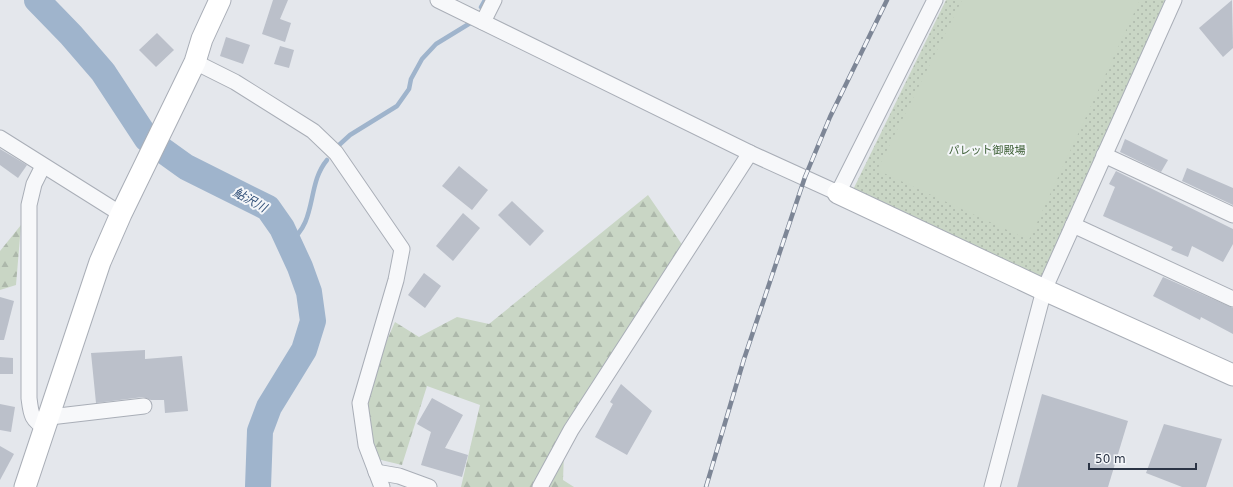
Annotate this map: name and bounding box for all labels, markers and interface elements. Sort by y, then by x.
park label: パレット御殿場 [949,144,1026,157]
water label: 鮎沢川 [231,185,271,216]
scale bar [1089,445,1196,471]
text: 50 m [1095,452,1126,466]

